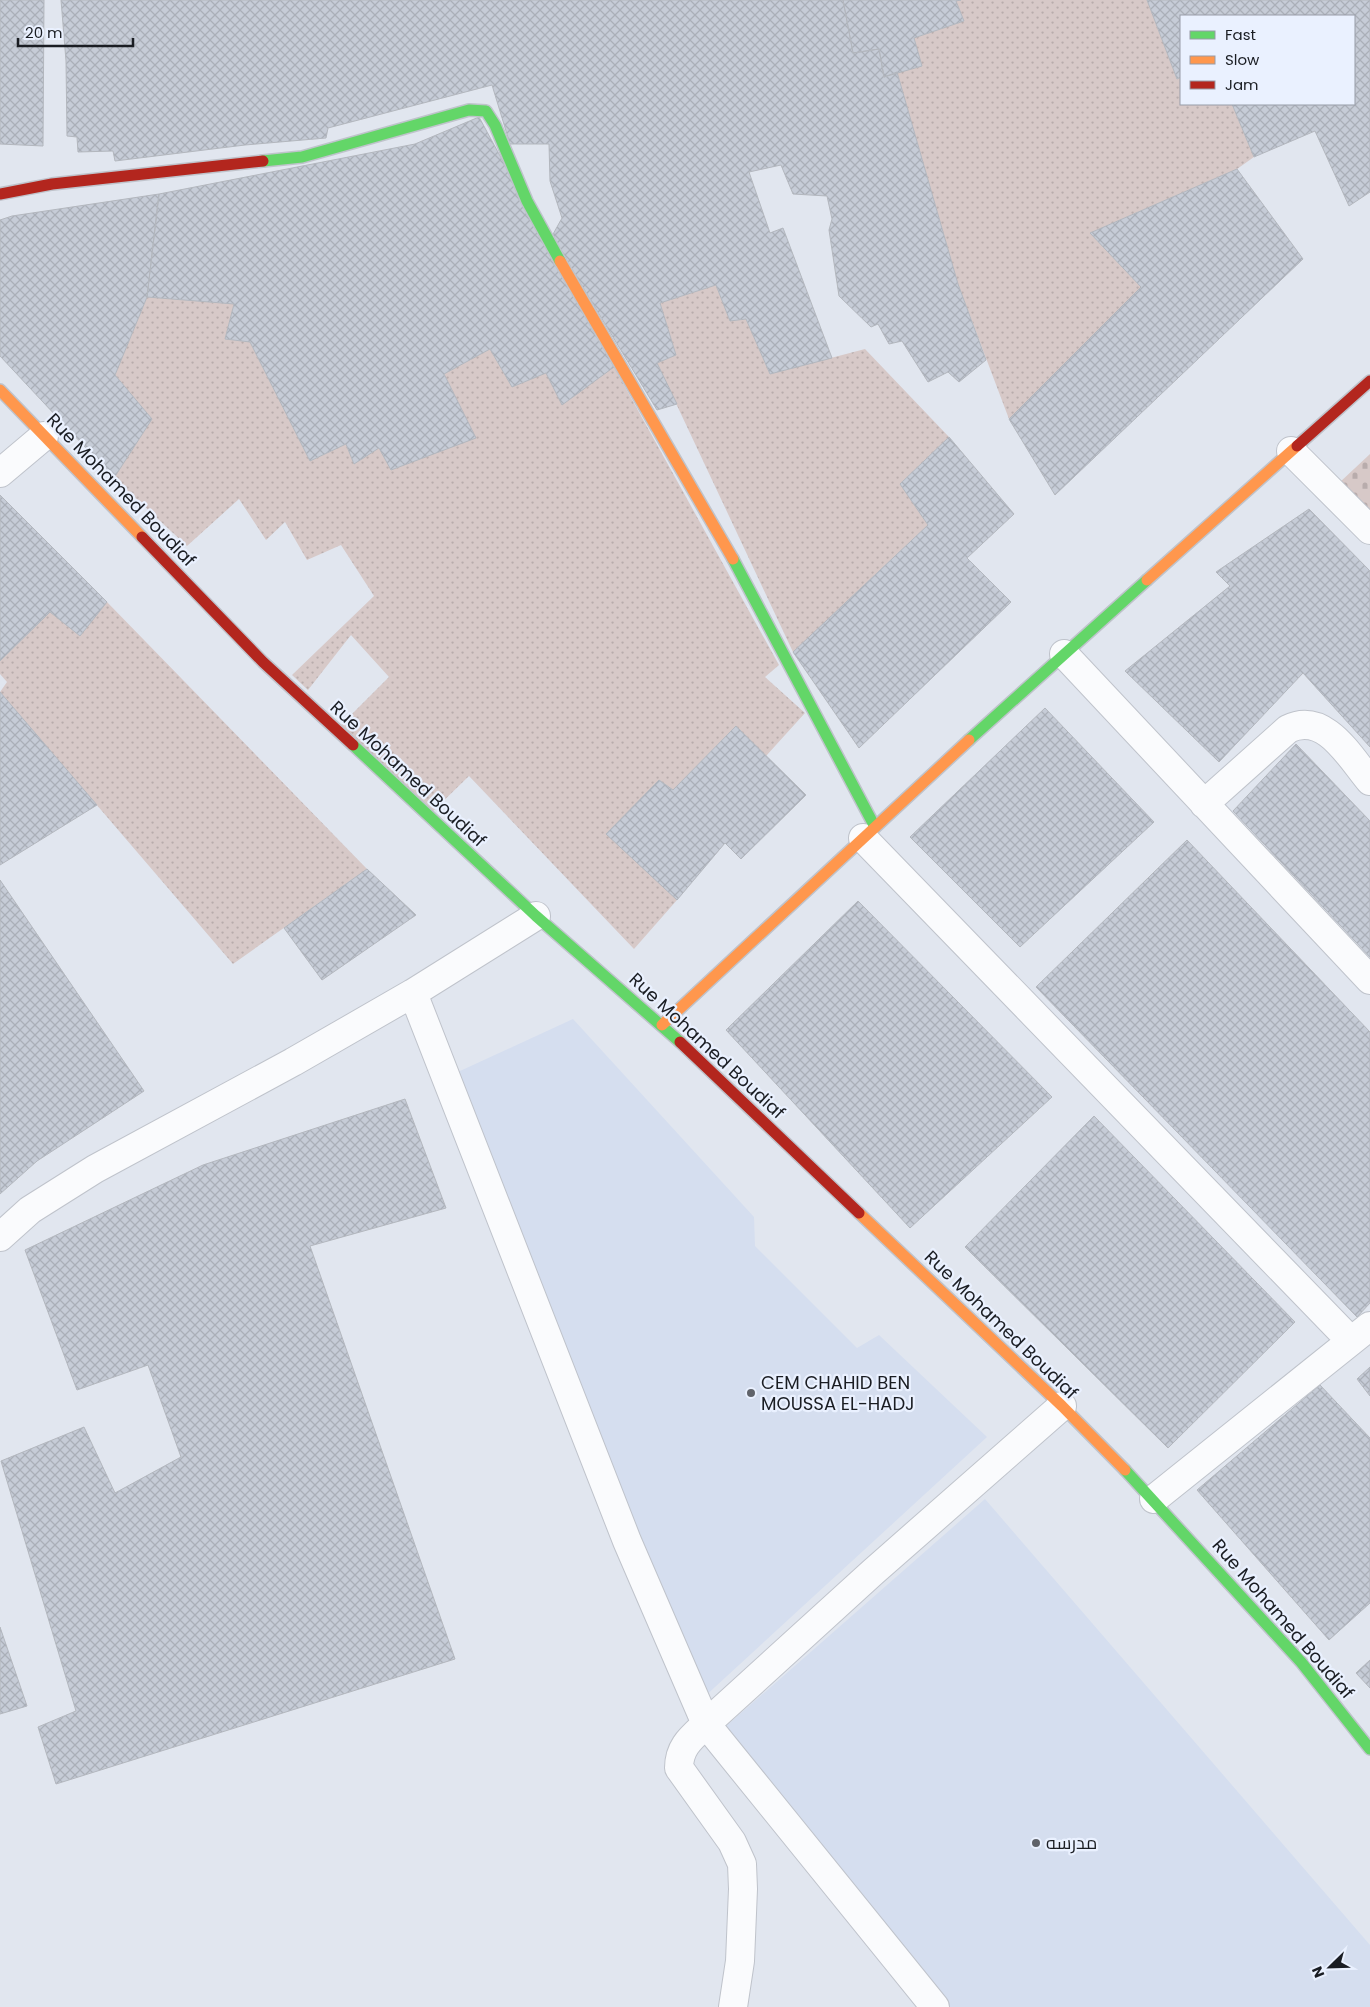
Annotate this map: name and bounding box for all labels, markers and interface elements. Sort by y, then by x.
scale bar [18,15,132,47]
legend [1180,15,1355,105]
text: 20 m [25,22,63,43]
text: Fast [1225,24,1256,45]
text: Slow [1225,49,1260,70]
text: Jam [1225,74,1259,95]
street label: Rue Mohamed Boudiaf [41,407,201,572]
street label: Rue Mohamed Boudiaf [325,695,492,853]
street label: Rue Mohamed Boudiaf [624,967,791,1125]
street label: Rue Mohamed Boudiaf [919,1245,1084,1405]
place label: CEM CHAHID BEN MOUSSA EL-HADJ [761,1370,915,1416]
marker: CEM CHAHID BEN MOUSSA EL-HADJ [745,1387,757,1399]
street label: Rue Mohamed Boudiaf [1207,1533,1360,1704]
place label: مدرسه [1046,1830,1097,1855]
marker: مدرسه [1030,1837,1042,1849]
north arrow [1305,1942,1355,1992]
text: N [1307,1963,1329,1981]

